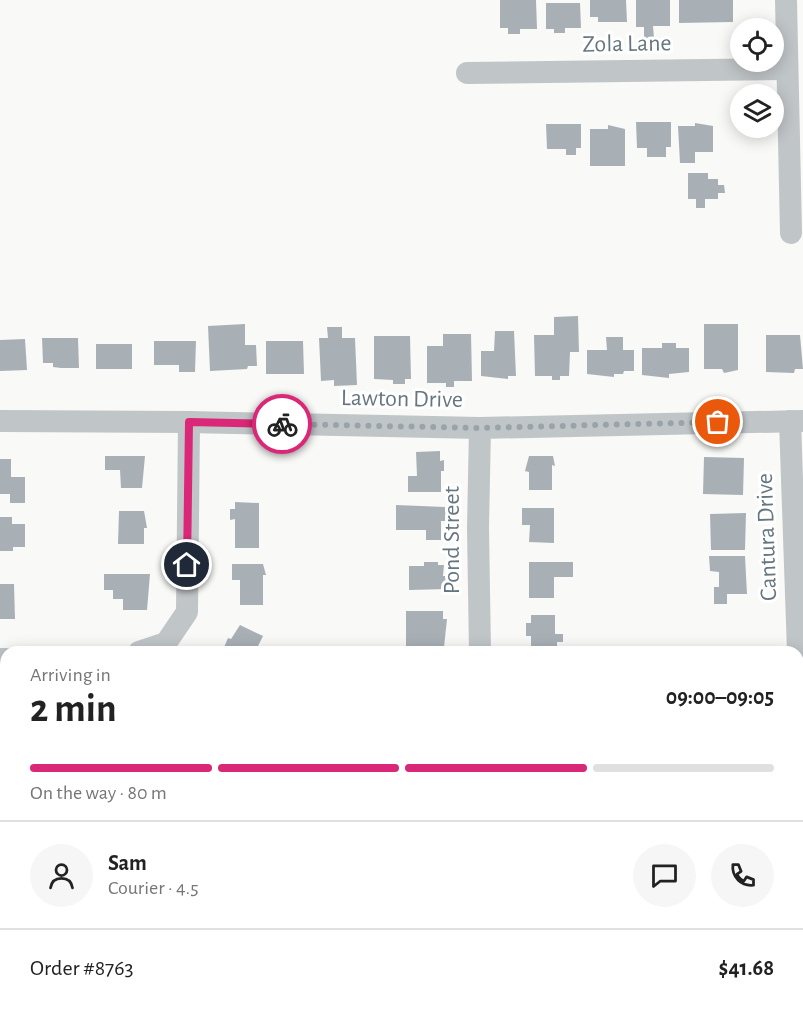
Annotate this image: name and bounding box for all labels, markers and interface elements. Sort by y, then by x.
map controls [730,18,784,138]
button: locate [730,18,784,72]
street label: Zola Lane [582,31,672,57]
button: layers [730,84,784,138]
street label: Lawton Drive [341,386,463,412]
courier [252,394,312,454]
pin [692,396,743,447]
icon: bag [701,405,734,438]
icon: bike [266,408,299,441]
street label: Cantura Drive [753,473,781,601]
street label: Pond Street [440,486,464,594]
pin [161,539,212,590]
icon: home [170,548,203,581]
text: Arriving in [30,665,111,685]
text: 09:00–09:05 [666,686,774,708]
text: 2 min [30,690,117,729]
text: On the way · 80 m [30,783,167,803]
button: person [30,844,93,907]
button: chat [633,844,696,907]
button: phone [711,844,774,907]
text: Sam [108,852,147,874]
text: Courier · 4.5 [108,878,199,898]
text: Order #8763 [30,957,134,979]
text: $41.68 [719,957,774,979]

